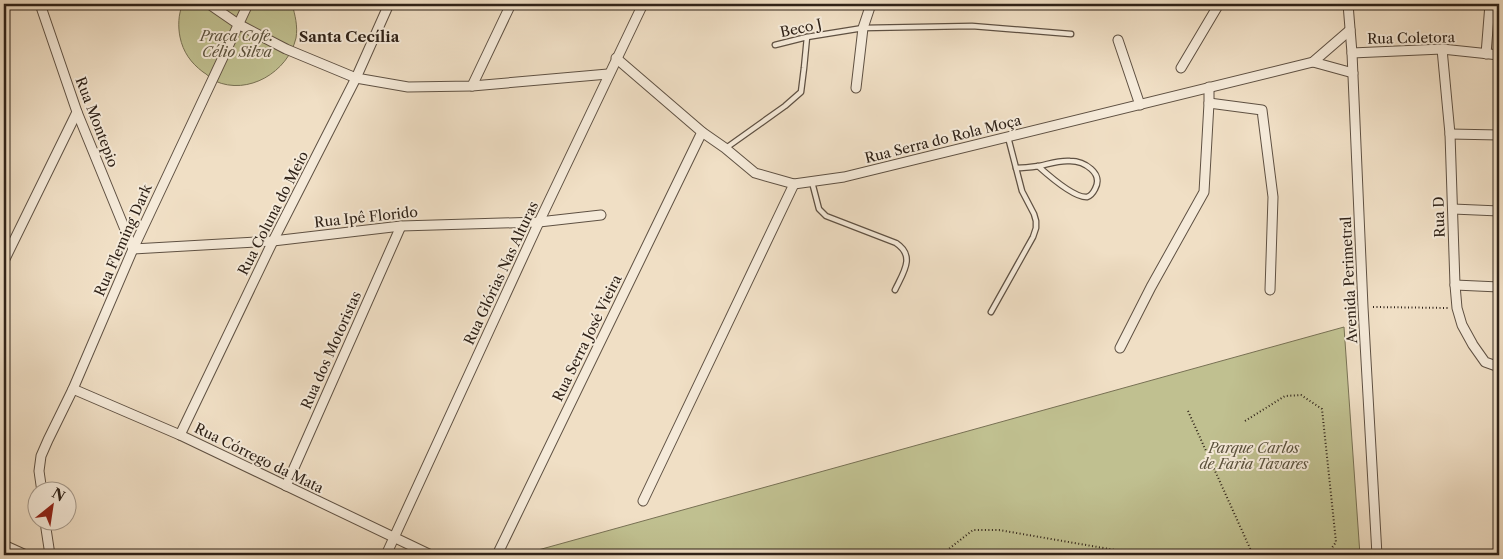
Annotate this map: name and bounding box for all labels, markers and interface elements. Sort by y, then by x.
street label: Beco J [778,15,824,41]
park label: Praça Cofe. Célio Silva [199,27,274,61]
district label: Santa Cecília [299,27,400,46]
street label: Rua Coletora [1367,28,1456,48]
street label: Rua Montepio [72,74,122,170]
street label: Rua Serra do Rola Moça [863,111,1024,167]
street label: Rua Coluna do Meio [234,148,312,278]
street label: Rua Fleming Dark [90,180,156,299]
street label: Rua D [1429,196,1449,238]
street label: Rua Glórias Nas Alturas [460,198,542,348]
street label: Rua Ipê Florido [313,203,419,231]
street label: Avenida Perimetral [1337,216,1361,345]
street label: Rua Serra José Vieira [548,271,626,404]
street label: Rua dos Motoristas [297,288,365,412]
street label: Rua Córrego da Mata [191,419,327,497]
park label: Parque Carlos de Faria Tavares [1200,439,1309,473]
north arrow [28,482,78,532]
text: N [49,484,68,506]

